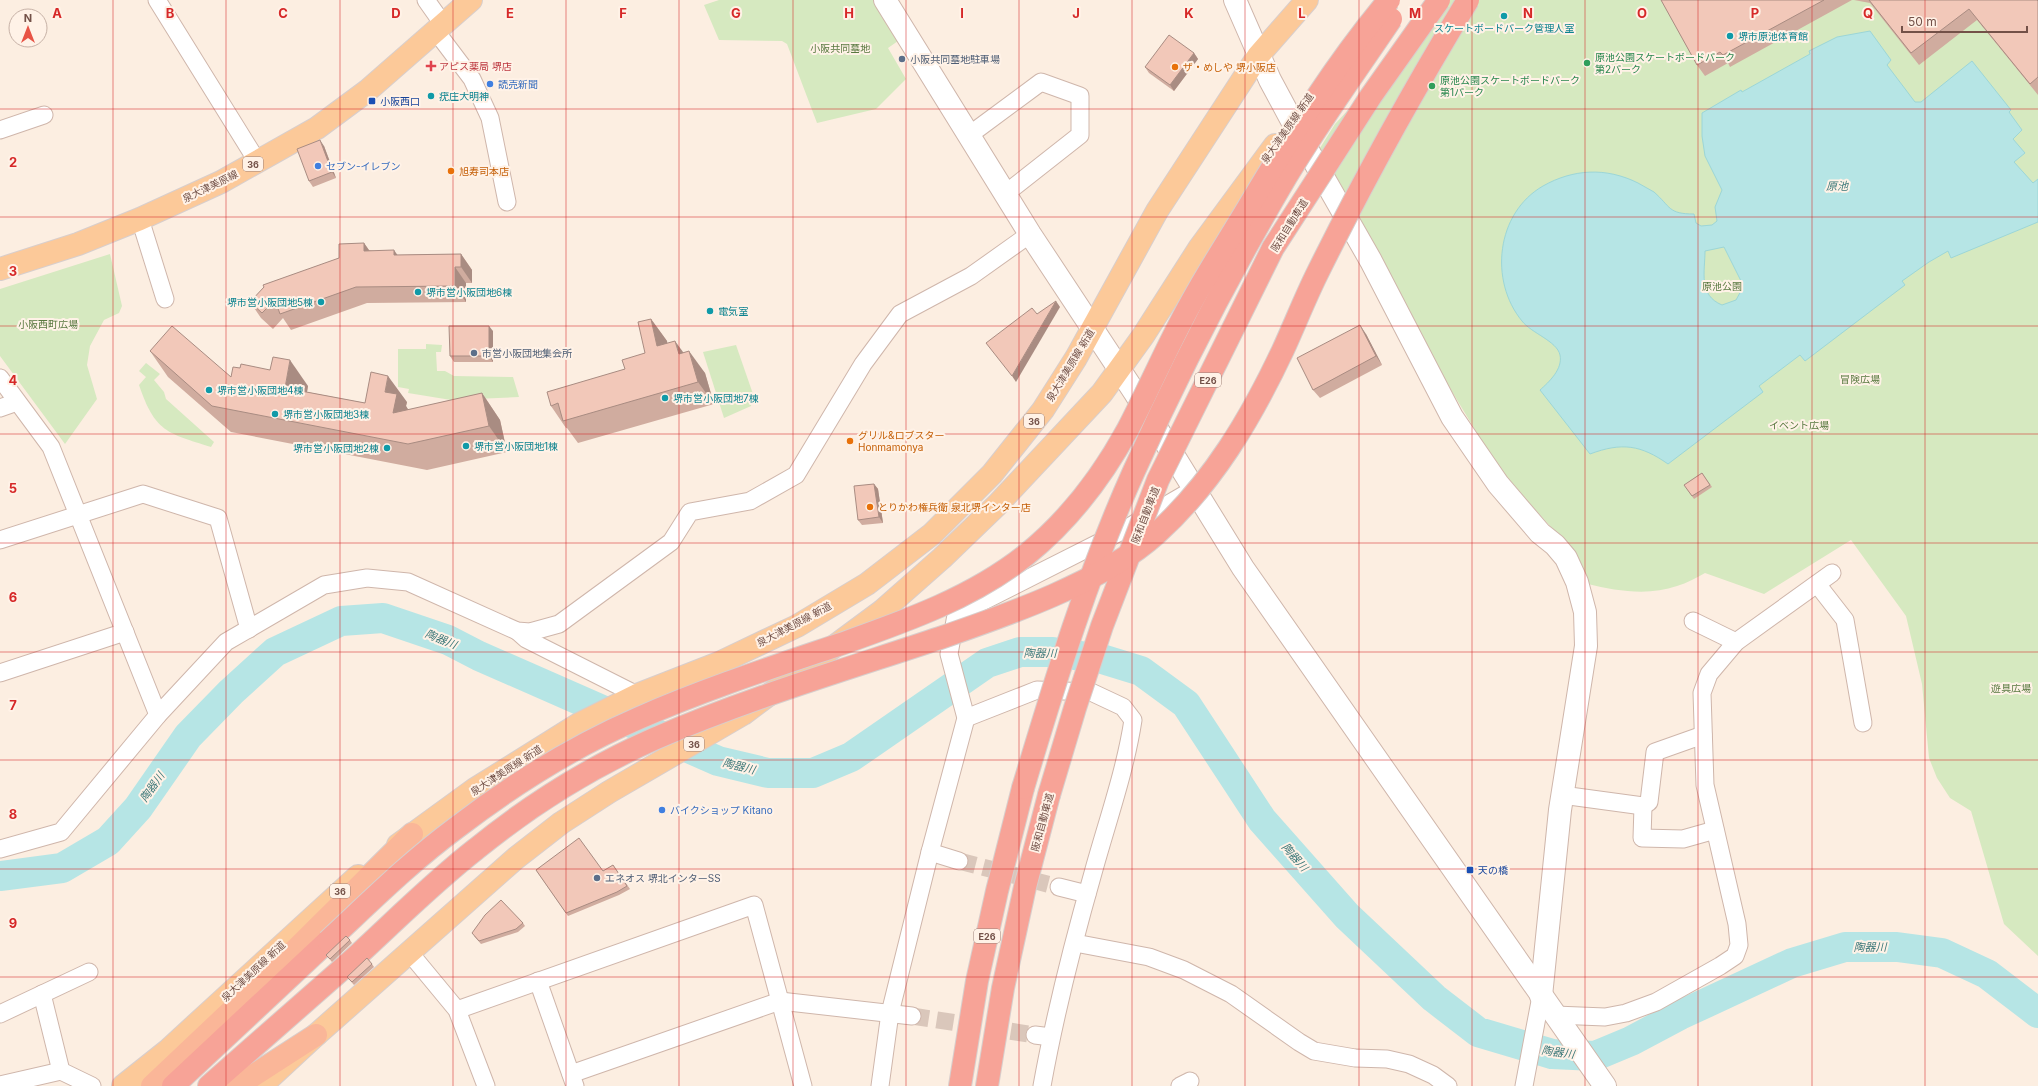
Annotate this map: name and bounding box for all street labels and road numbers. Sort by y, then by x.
street label: 泉大津美原線 新道 [1258,91,1316,165]
road number: 36 [243,157,263,171]
street label: 泉大津美原線 [180,167,240,205]
street label: 阪和自動車道 [1268,196,1310,254]
street label: 泉大津美原線 新道 [1044,326,1096,404]
road number: E26 [1195,373,1221,387]
road number: 36 [1024,414,1044,428]
street label: 阪和自動車道 [1129,485,1161,545]
street label: 泉大津美原線 新道 [755,599,833,649]
road number: 36 [684,737,704,751]
street label: 泉大津美原線 新道 [468,742,544,798]
street label: 阪和自動車道 [1028,791,1056,853]
road number: 36 [330,884,350,898]
road number: E26 [974,929,1000,943]
street label: 泉大津美原線 新道 [219,938,287,1004]

